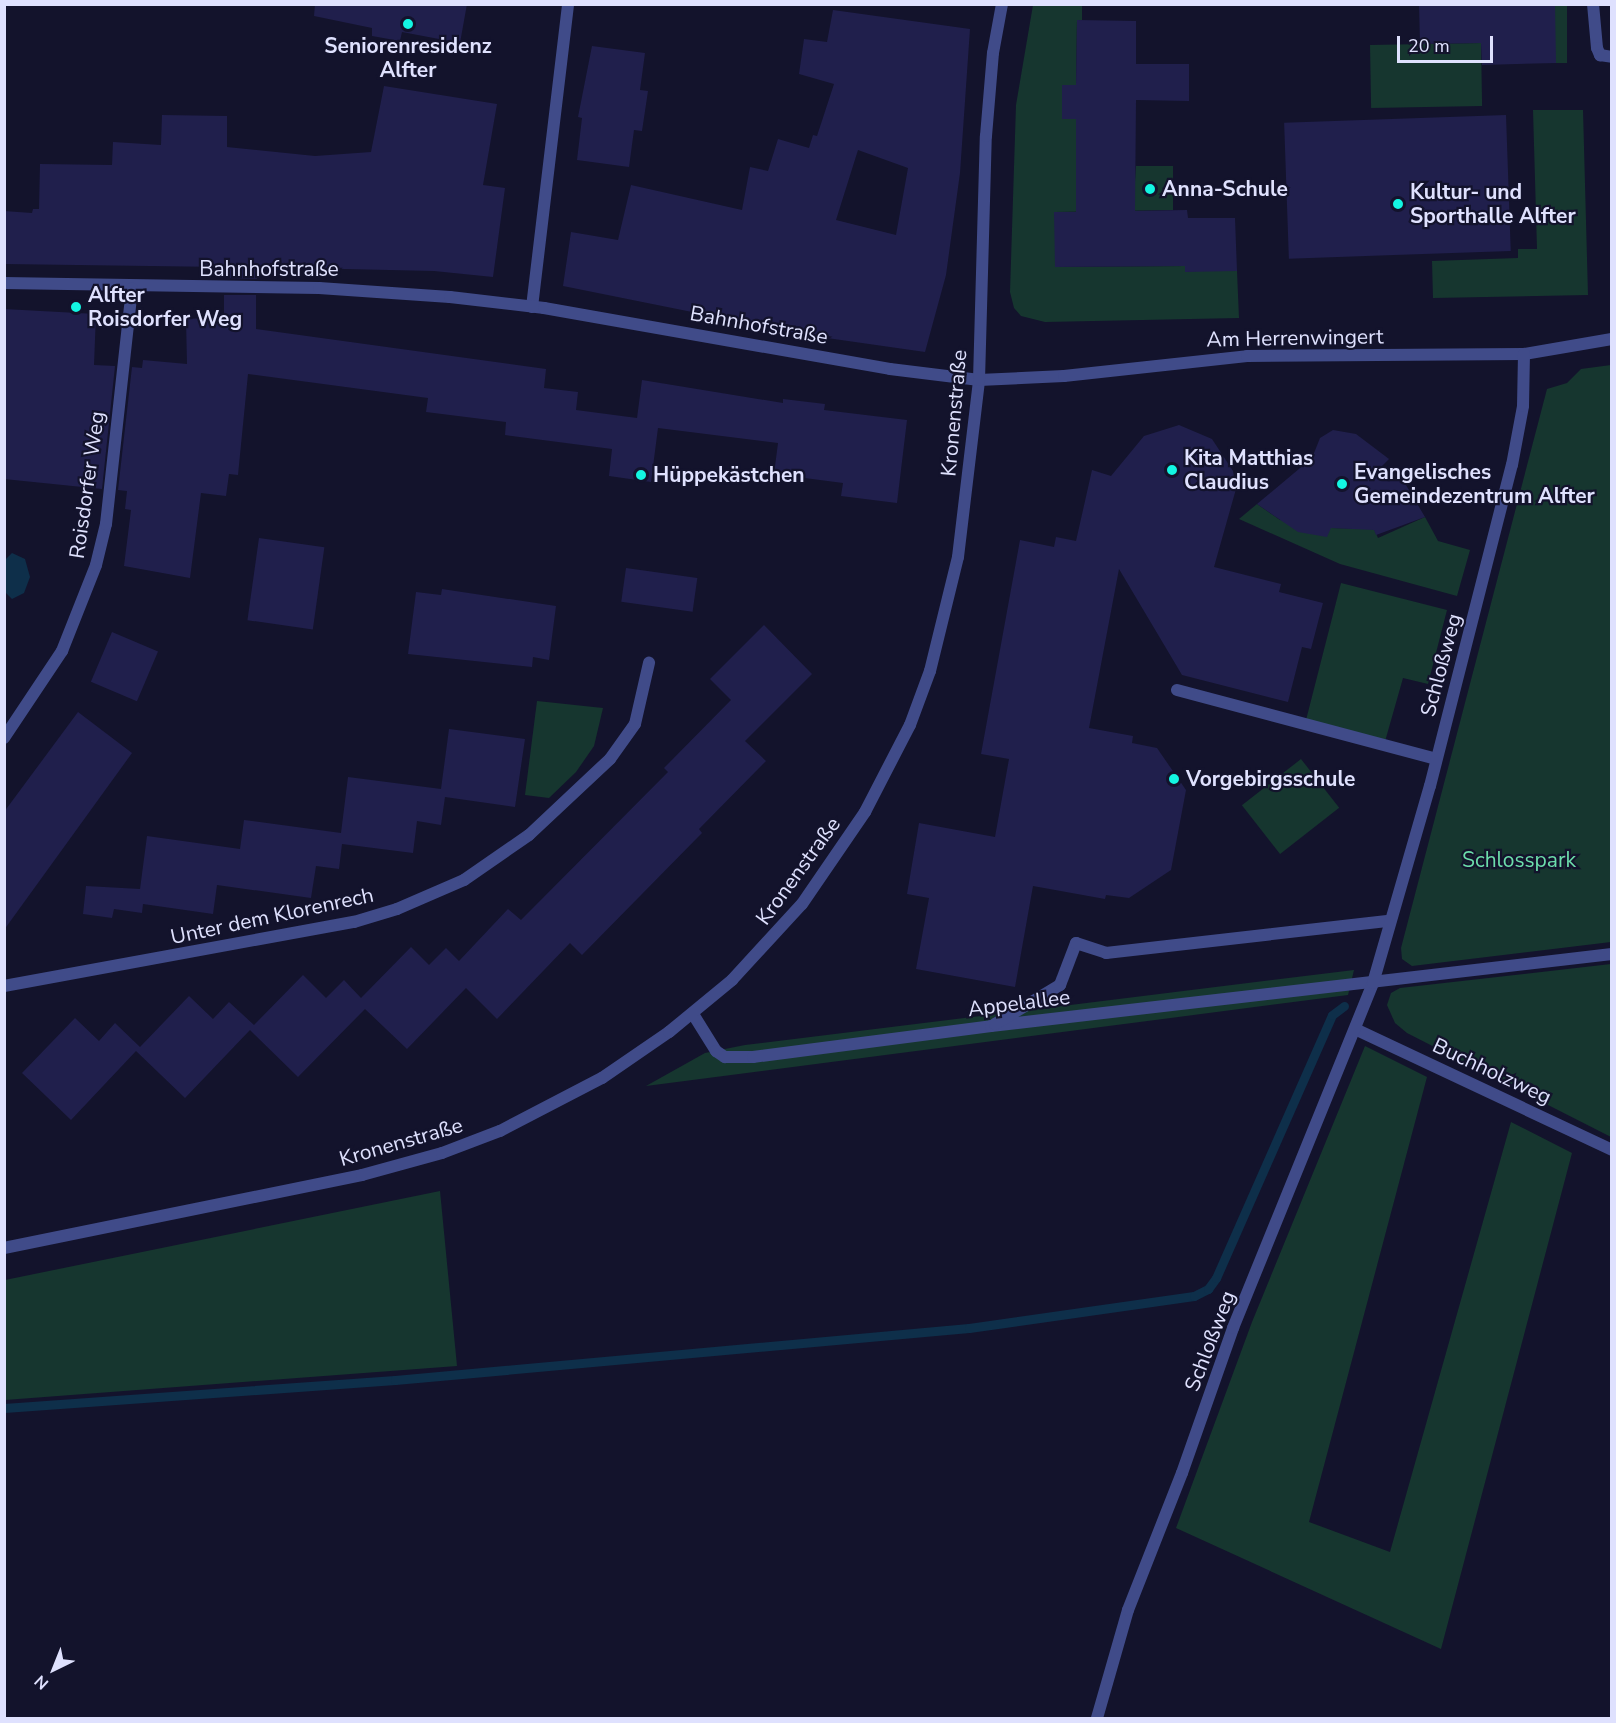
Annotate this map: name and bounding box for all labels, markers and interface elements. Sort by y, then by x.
marker: Seniorenresidenz Alfter [401,17,415,31]
scale bar [1400,24,1496,62]
place label: Seniorenresidenz Alfter [324,33,492,83]
text: 20 m [1408,34,1450,58]
place label: Anna-Schule [1162,176,1288,202]
place label: Kultur- und Sporthalle Alfter [1410,179,1576,229]
marker: Anna-Schule [1143,182,1157,196]
marker: Kultur- und Sporthalle Alfter [1391,197,1405,211]
street label: Bahnhofstraße [199,256,339,282]
place label: Alfter Roisdorfer Weg [88,282,242,332]
marker: Alfter Roisdorfer Weg [69,300,83,314]
street label: Bahnhofstraße [688,300,830,350]
street label: Am Herrenwingert [1206,324,1384,352]
street label: Kronenstraße [936,349,972,477]
street label: Roisdorfer Weg [64,410,110,560]
place label: Kita Matthias Claudius [1184,445,1313,495]
place label: Evangelisches Gemeindezentrum Alfter [1354,459,1595,509]
place label: Hüppekästchen [653,462,805,488]
marker: Kita Matthias Claudius [1165,463,1179,477]
marker: Hüppekästchen [634,468,648,482]
marker: Evangelisches Gemeindezentrum Alfter [1335,477,1349,491]
street label: Schloßweg [1415,611,1467,719]
place label: Vorgebirgsschule [1186,766,1355,792]
marker: Vorgebirgsschule [1167,772,1181,786]
street label: Kronenstraße [750,812,846,930]
park label: Schlosspark [1462,847,1576,873]
street label: Unter dem Klorenrech [168,882,376,950]
street label: Appelallee [966,984,1072,1022]
street label: Buchholzweg [1429,1033,1555,1109]
street label: Kronenstraße [336,1112,466,1172]
street label: Schloßweg [1179,1287,1241,1395]
north arrow [24,1639,84,1699]
text: N [30,1670,54,1694]

